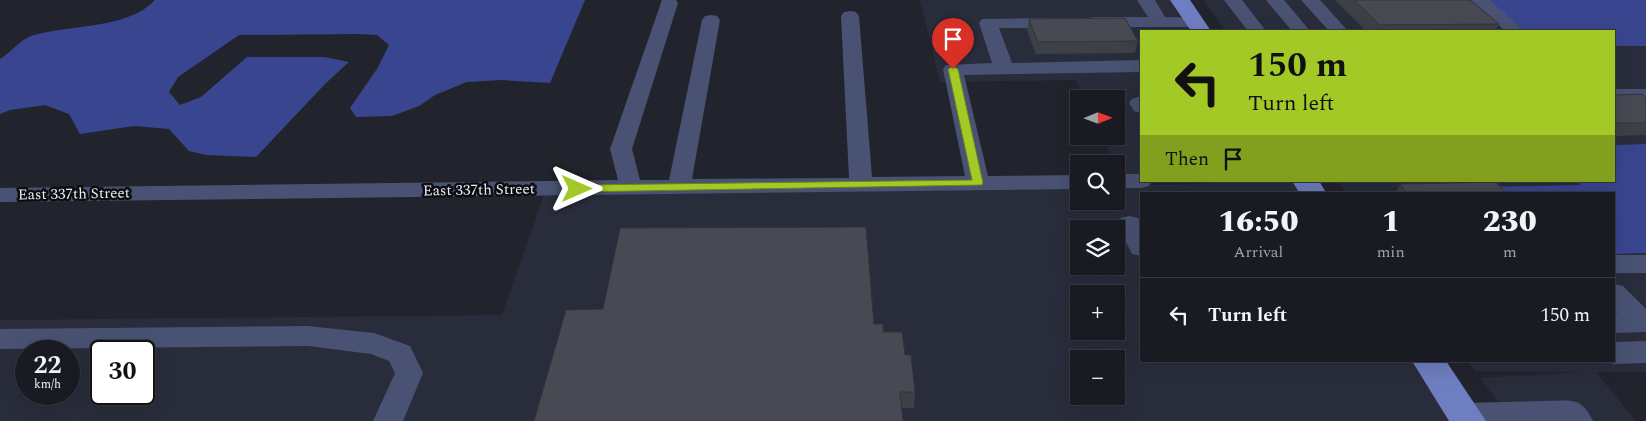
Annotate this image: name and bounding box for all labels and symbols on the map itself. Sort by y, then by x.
pin [932,18,974,69]
north arrow [1070,90,1125,145]
position arrow [550,162,602,214]
street label: East 337th Street [423,178,535,202]
street label: East 337th Street [18,182,130,206]
speed limit sign: 30 [90,340,155,405]

